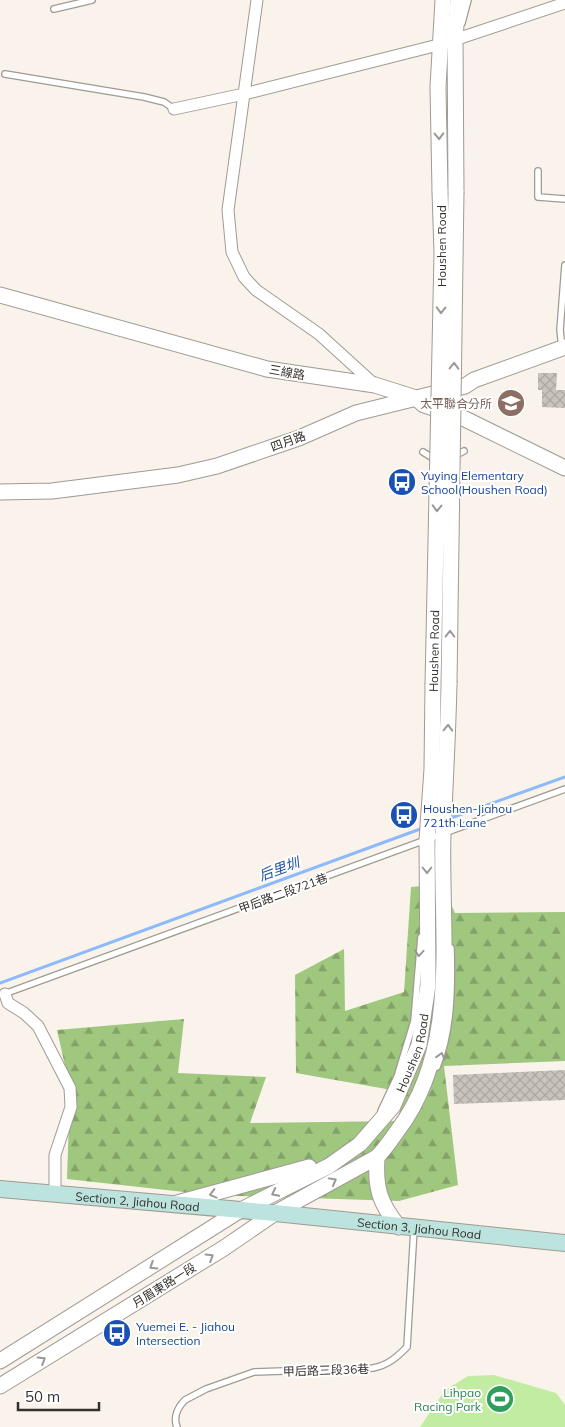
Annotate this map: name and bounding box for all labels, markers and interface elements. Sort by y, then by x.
one-way arrow [434,132,445,140]
street label: Houshen Road [434,205,449,287]
one-way arrow [435,306,446,314]
street label: 三線路 [268,361,306,383]
one-way arrow [449,362,459,370]
school or university icon: 太平聯合分所 [496,388,526,418]
place label: 太平聯合分所 [420,396,492,411]
street label: 四月路 [269,428,307,454]
bus stop icon: Yuying Elementary School(Houshen Road) [387,467,417,497]
place label: Yuying Elementary School(Houshen Road) [420,468,548,497]
one-way arrow [432,504,442,512]
street label: Houshen Road [426,610,442,692]
one-way arrow [445,630,455,638]
one-way arrow [443,724,453,732]
bus stop icon: Houshen-Jiahou 721th Lane [389,800,419,830]
place label: Houshen-Jiahou 721th Lane [423,801,512,830]
water label: 后里圳 [256,853,304,885]
one-way arrow [422,867,432,875]
street label: 甲后路二段721巷 [236,870,330,916]
one-way arrow [414,950,425,958]
street label: Houshen Road [392,1013,431,1094]
one-way arrow [435,1052,445,1060]
one-way arrow [327,1177,336,1187]
one-way arrow [271,1187,280,1197]
street label: Section 2, Jiahou Road [75,1188,200,1214]
one-way arrow [210,1188,218,1198]
street label: Section 3, Jiahou Road [356,1214,482,1242]
one-way arrow [204,1253,213,1263]
one-way arrow [150,1259,159,1269]
street label: 月眉東路一段 [129,1260,199,1310]
bus stop icon: Yuemei E. - Jiahou Intersection [102,1318,132,1348]
place label: Yuemei E. - Jiahou Intersection [135,1319,235,1348]
one-way arrow [36,1357,45,1366]
street label: 甲后路三段36巷 [283,1361,369,1379]
scale bar [18,1380,99,1412]
sports icon: Lihpao Racing Park [485,1384,515,1414]
place label: Lihpao Racing Park [414,1385,482,1414]
text: 50 m [25,1387,60,1406]

